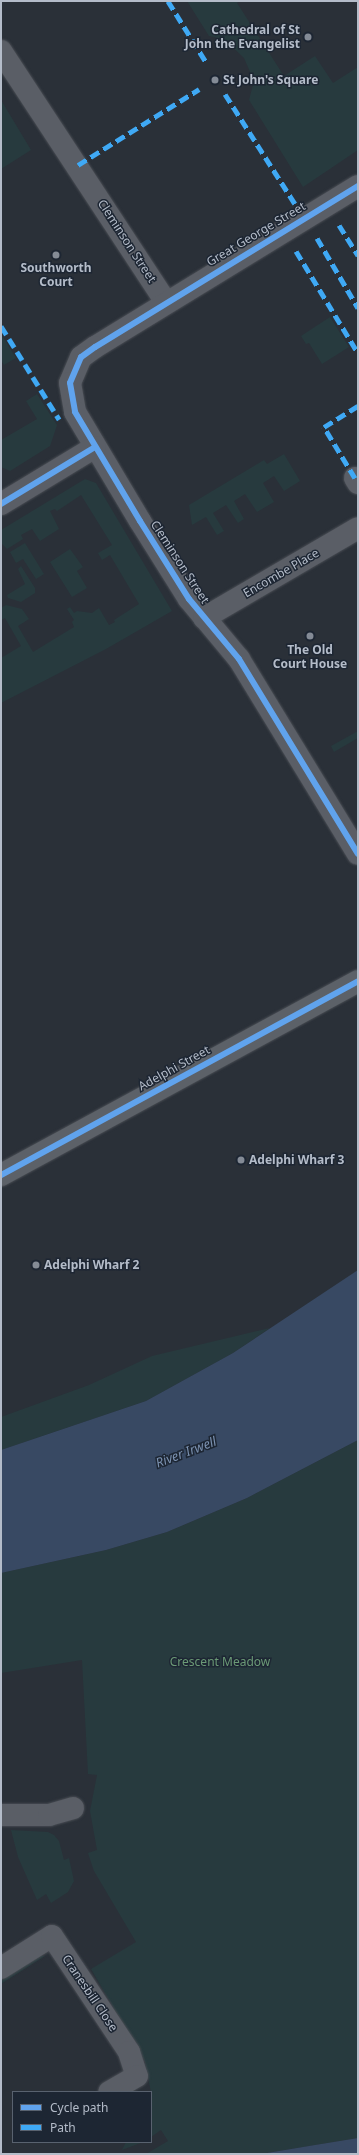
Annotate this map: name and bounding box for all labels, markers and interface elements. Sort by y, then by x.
place label: Cathedral of St John the Evangelist [185,23,300,51]
marker: Cathedral of St John the Evangelist [303,32,313,42]
place label: St John's Square [223,73,318,87]
marker: St John's Square [210,75,220,85]
street label: Cleminson Street [95,197,159,285]
street label: Great George Street [204,199,308,269]
marker: Southworth Court [51,250,61,260]
place label: Southworth Court [20,261,92,289]
street label: Cleminson Street [148,518,212,606]
street label: Encombe Place [241,545,321,601]
marker: The Old Court House [305,631,315,641]
place label: The Old Court House [273,643,347,671]
street label: Adelphi Street [136,1042,212,1094]
place label: Adelphi Wharf 3 [249,1153,344,1167]
marker: Adelphi Wharf 3 [236,1155,246,1165]
place label: Adelphi Wharf 2 [44,1258,139,1272]
marker: Adelphi Wharf 2 [31,1260,41,1270]
water label: River Irwell [153,1433,219,1471]
park label: Crescent Meadow [170,1655,270,1669]
street label: Cranesbill Close [59,1952,121,2034]
legend [12,2091,152,2143]
text: Cycle path [50,2099,108,2116]
text: Path [50,2119,76,2136]

